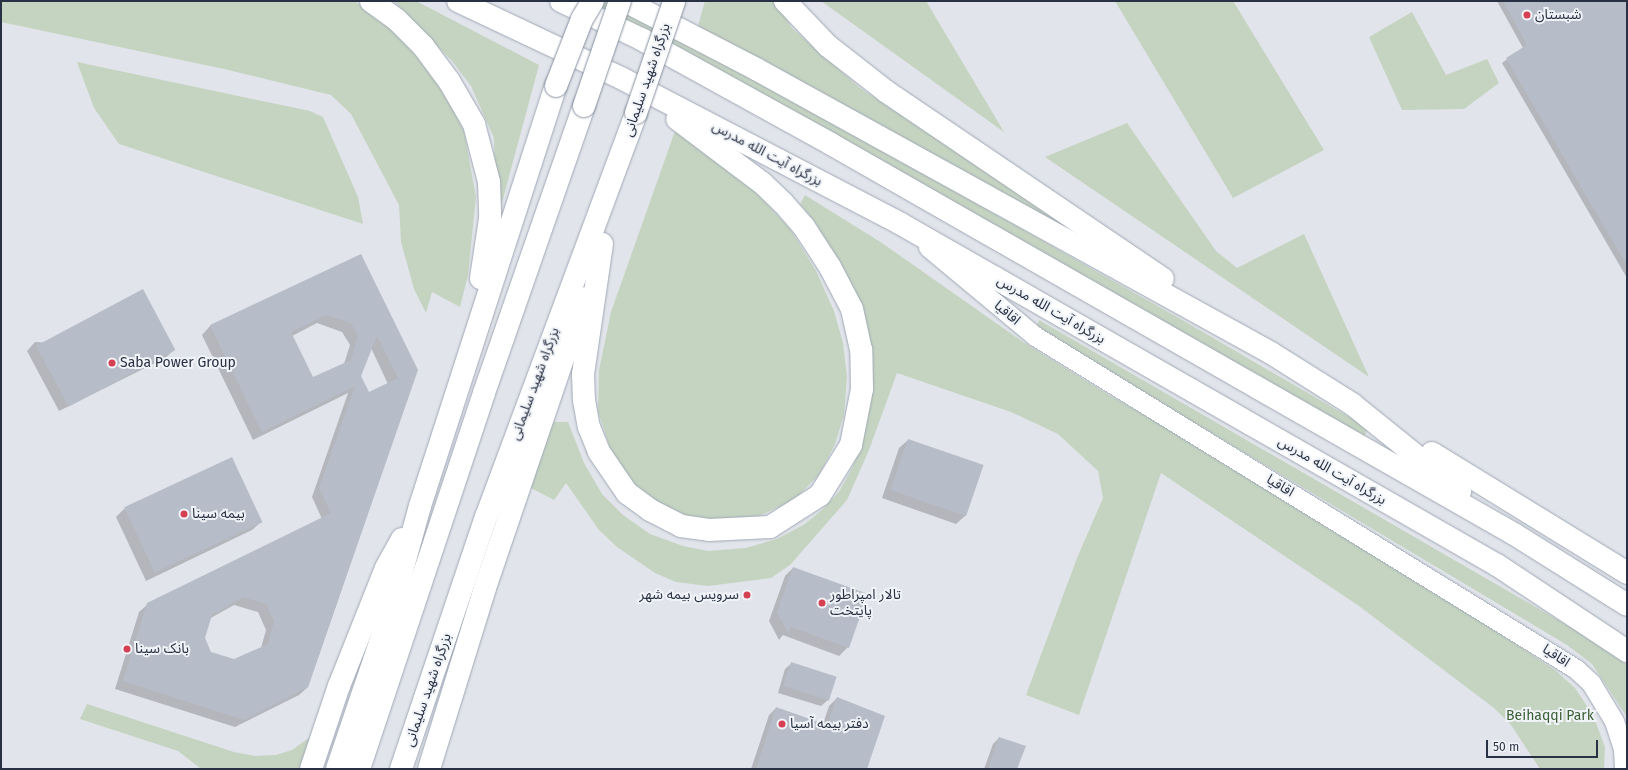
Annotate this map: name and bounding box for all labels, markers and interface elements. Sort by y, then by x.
place label: شبستان [1535,7,1582,23]
marker: شبستان [1522,10,1532,20]
street label: بزرگراه شهید سلیمانی [620,21,674,139]
street label: بزرگراه آیت الله مدرس [709,118,825,190]
street label: بزرگراه آیت الله مدرس [994,272,1108,348]
street label: اقاقیا [990,297,1024,329]
street label: بزرگراه شهید سلیمانی [507,325,563,443]
place label: Saba Power Group [120,355,236,371]
marker: Saba Power Group [107,358,117,368]
street label: بزرگراه آیت الله مدرس [1275,433,1389,509]
street label: اقاقیا [1263,471,1297,501]
place label: بیمه سینا [192,506,245,522]
marker: بیمه سینا [179,509,189,519]
place label: سرویس بیمه شهر [639,587,739,603]
place label: تالار امپراطور پایتخت [830,587,901,620]
marker: سرویس بیمه شهر [742,590,752,600]
marker: تالار امپراطور پایتخت [817,598,827,608]
street label: بزرگراه شهید سلیمانی [401,631,455,749]
place label: بانک سینا [135,641,189,657]
street label: اقاقیا [1539,641,1573,671]
marker: بانک سینا [122,644,132,654]
park label: Beihaqqi Park [1506,708,1594,724]
place label: دفتر بیمه آسیا [790,716,869,732]
marker: دفتر بیمه آسیا [777,719,787,729]
scale bar [1488,732,1600,758]
text: 50 m [1493,740,1519,754]

